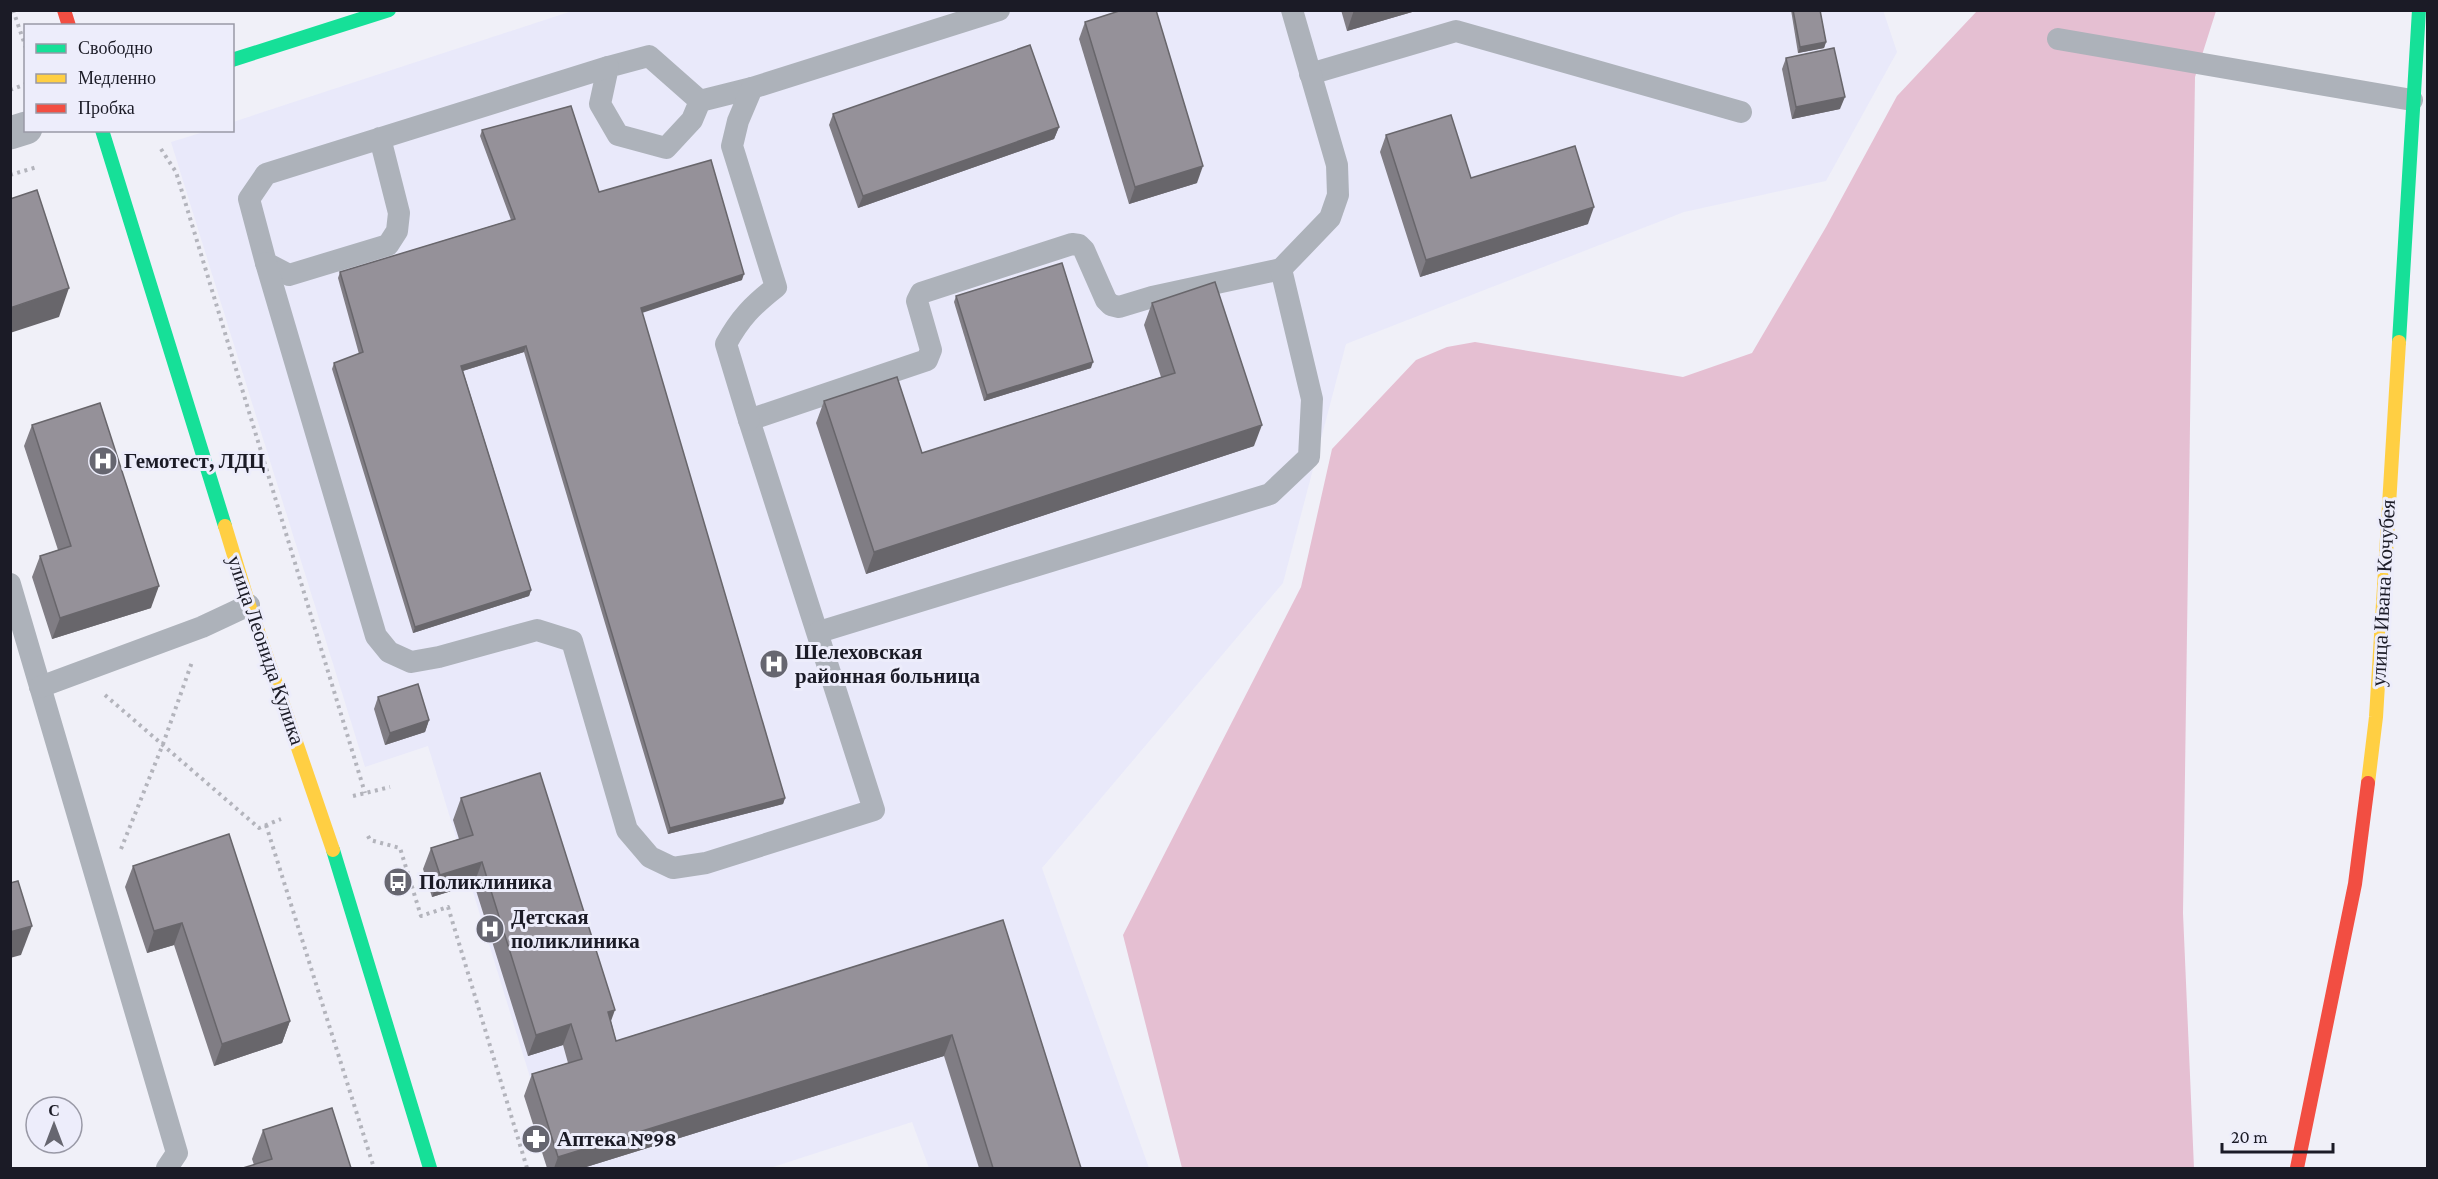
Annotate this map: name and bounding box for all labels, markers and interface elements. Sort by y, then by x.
legend [24,24,234,132]
text: Свободно [78,38,153,58]
text: Медленно [78,68,156,88]
text: Пробка [78,98,135,118]
hospital icon: Гемотест, ЛДЦ [87,445,119,477]
place label: Гемотест, ЛДЦ [124,449,265,473]
street label: улица Ивана Кочубея [2366,498,2400,687]
street label: улица Леонида Кулика [222,552,310,749]
place label: Шелеховская районная больница [795,640,981,688]
hospital icon: Шелеховская районная больница [758,648,790,680]
bus stop icon: Поликлиника [382,866,414,898]
place label: Поликлиника [419,870,552,894]
place label: Детская поликлиника [511,905,640,953]
hospital icon: Детская поликлиника [474,913,506,945]
north arrow [24,1095,84,1155]
text: С [48,1102,60,1119]
scale bar [2222,1116,2333,1154]
pharmacy icon: Аптека №98 [520,1123,552,1155]
place label: Аптека №98 [557,1127,677,1151]
text: 20 m [2231,1127,2268,1147]

